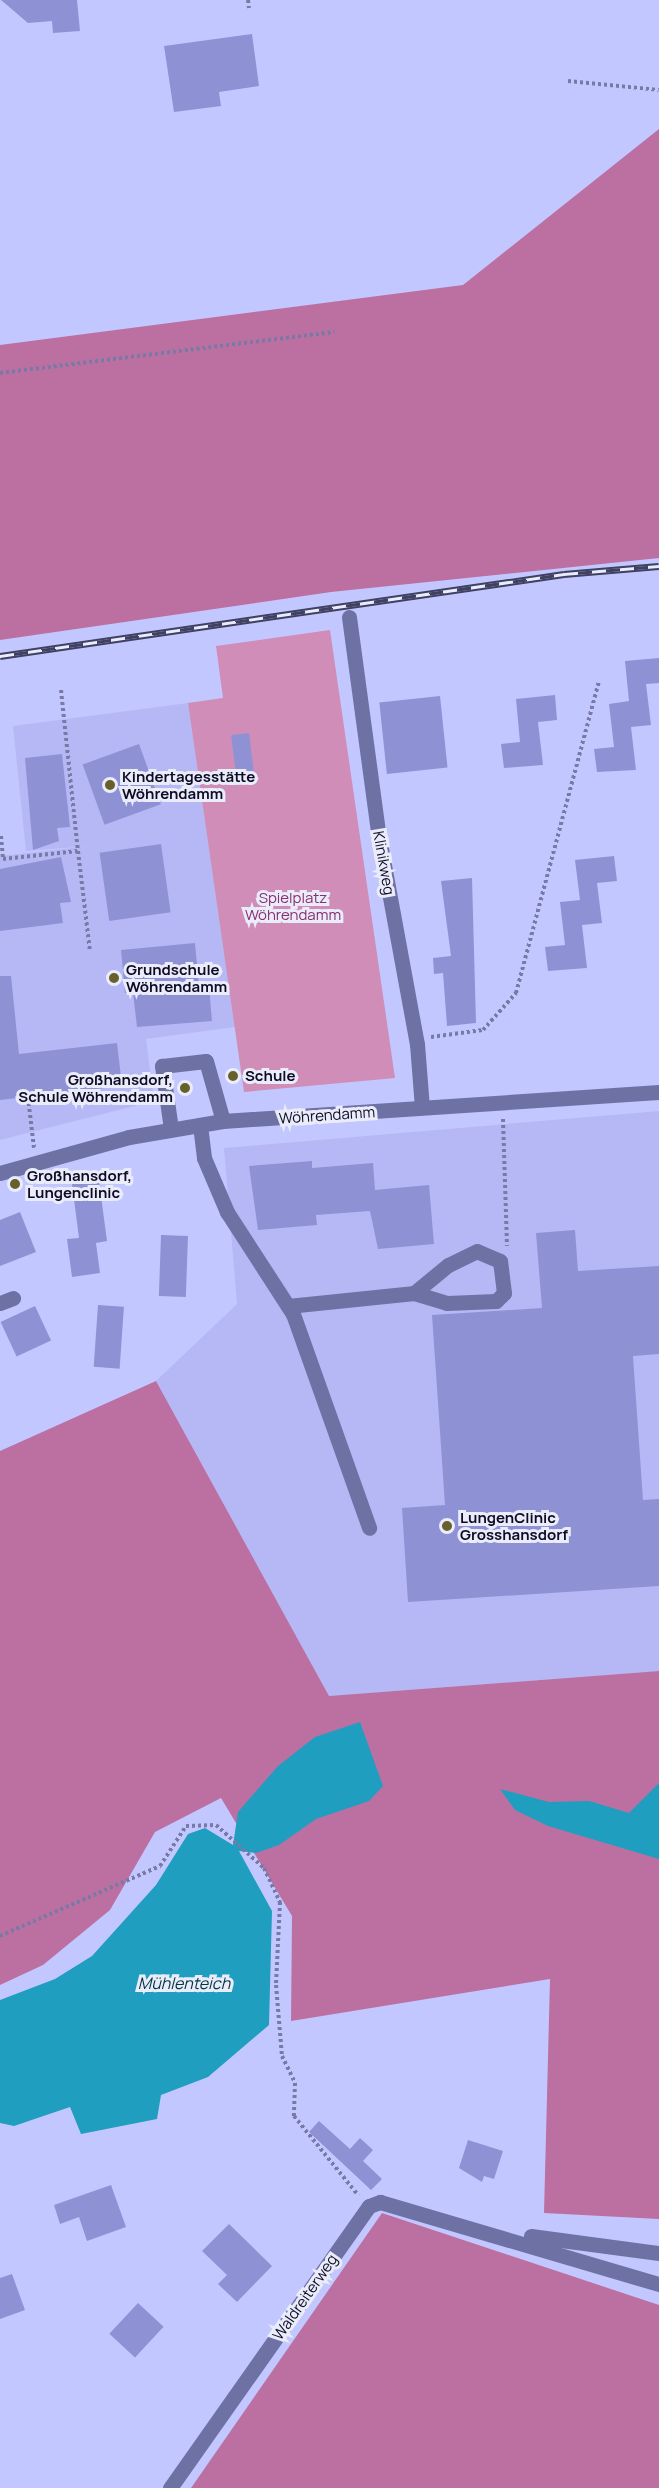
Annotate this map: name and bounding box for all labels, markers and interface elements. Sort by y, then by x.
place label: Kindertagesstätte Wöhrendamm [122,767,255,802]
marker: Kindertagesstätte Wöhrendamm [103,778,117,792]
street label: Klinikweg [370,830,398,896]
park label: Spielplatz Wöhrendamm [245,888,341,923]
place label: Grundschule Wöhrendamm [126,960,227,995]
marker: Grundschule Wöhrendamm [107,971,121,985]
place label: Schule [245,1067,295,1085]
marker: Schule [226,1069,240,1083]
place label: Großhansdorf, Schule Wöhrendamm [18,1070,173,1105]
marker: Großhansdorf, Schule Wöhrendamm [178,1081,192,1095]
street label: Wöhrendamm [278,1103,376,1127]
place label: Großhansdorf, Lungenclinic [27,1166,132,1201]
marker: Großhansdorf, Lungenclinic [8,1177,22,1191]
place label: LungenClinic Grosshansdorf [460,1508,568,1543]
marker: LungenClinic Grosshansdorf [438,1517,456,1535]
water label: Mühlenteich [138,1973,230,1993]
street label: Waldreiterweg [269,2251,341,2343]

